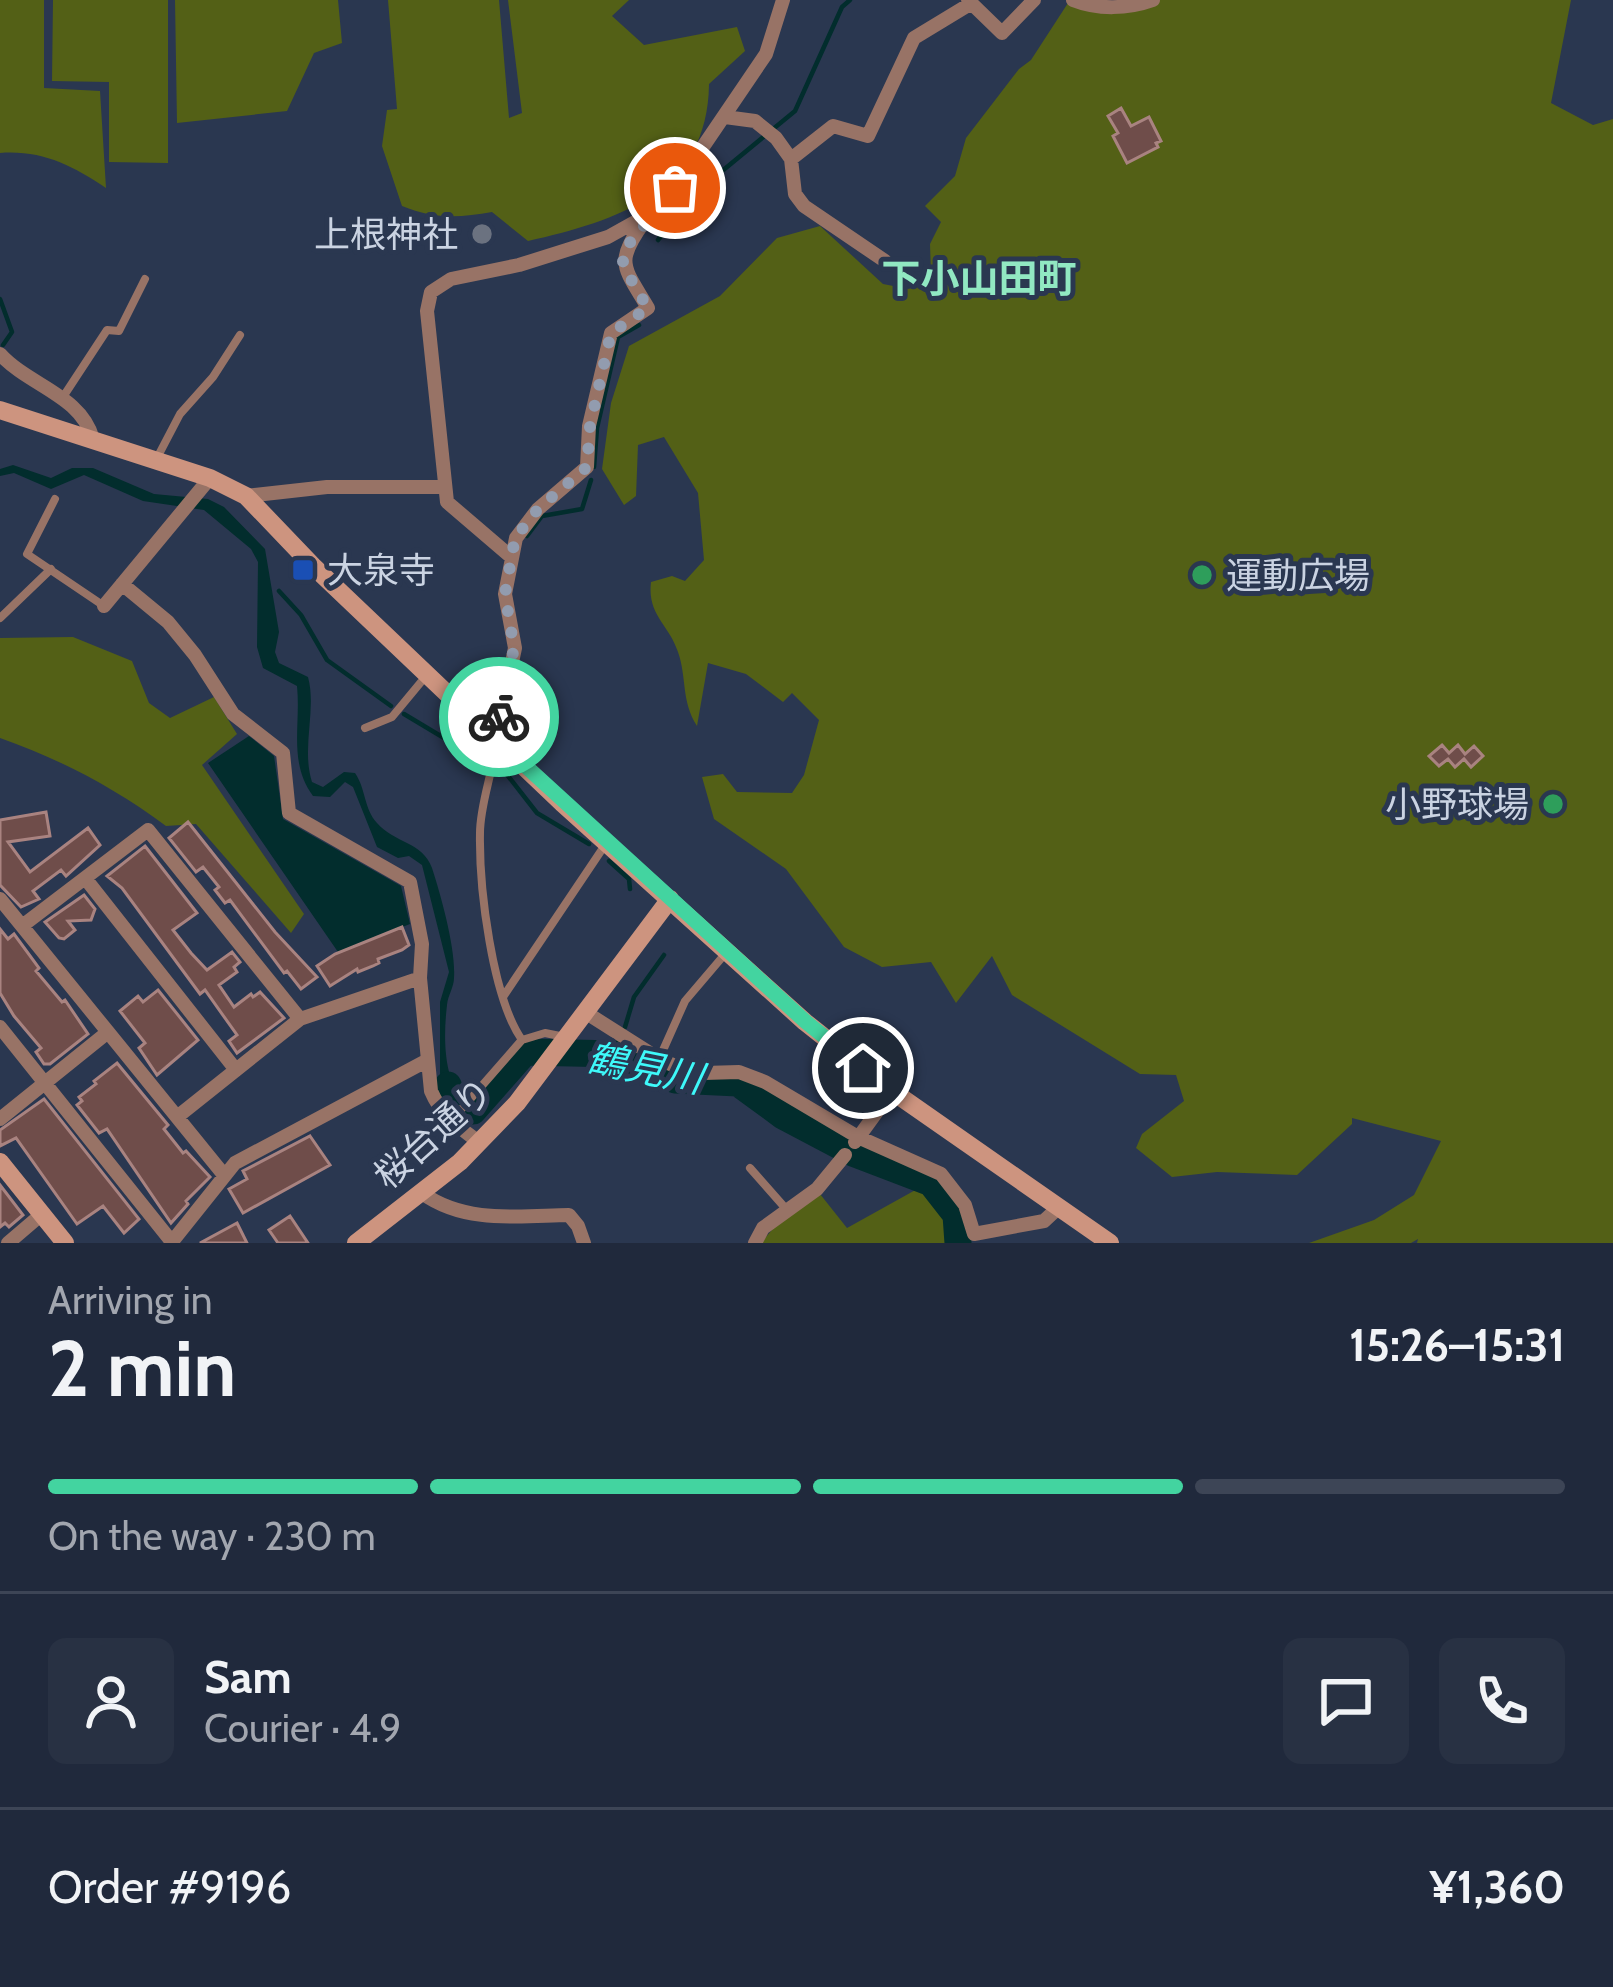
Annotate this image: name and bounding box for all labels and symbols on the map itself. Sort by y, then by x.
pin [624,137,726,239]
place label: 上根神社 [314,212,458,256]
marker: 上根神社 [469,221,495,247]
district label: 下小山田町 [881,254,1077,302]
place label: 大泉寺 [327,548,435,592]
place label: 運動広場 [1226,553,1370,597]
marker: 大泉寺 [290,557,316,583]
marker: 運動広場 [1189,562,1215,588]
courier [439,657,559,777]
place label: 小野球場 [1385,782,1529,826]
marker: 小野球場 [1540,791,1566,817]
pin [812,1017,914,1119]
water label: 鶴見川 [583,1033,711,1103]
street label: 桜台通り [365,1068,501,1198]

